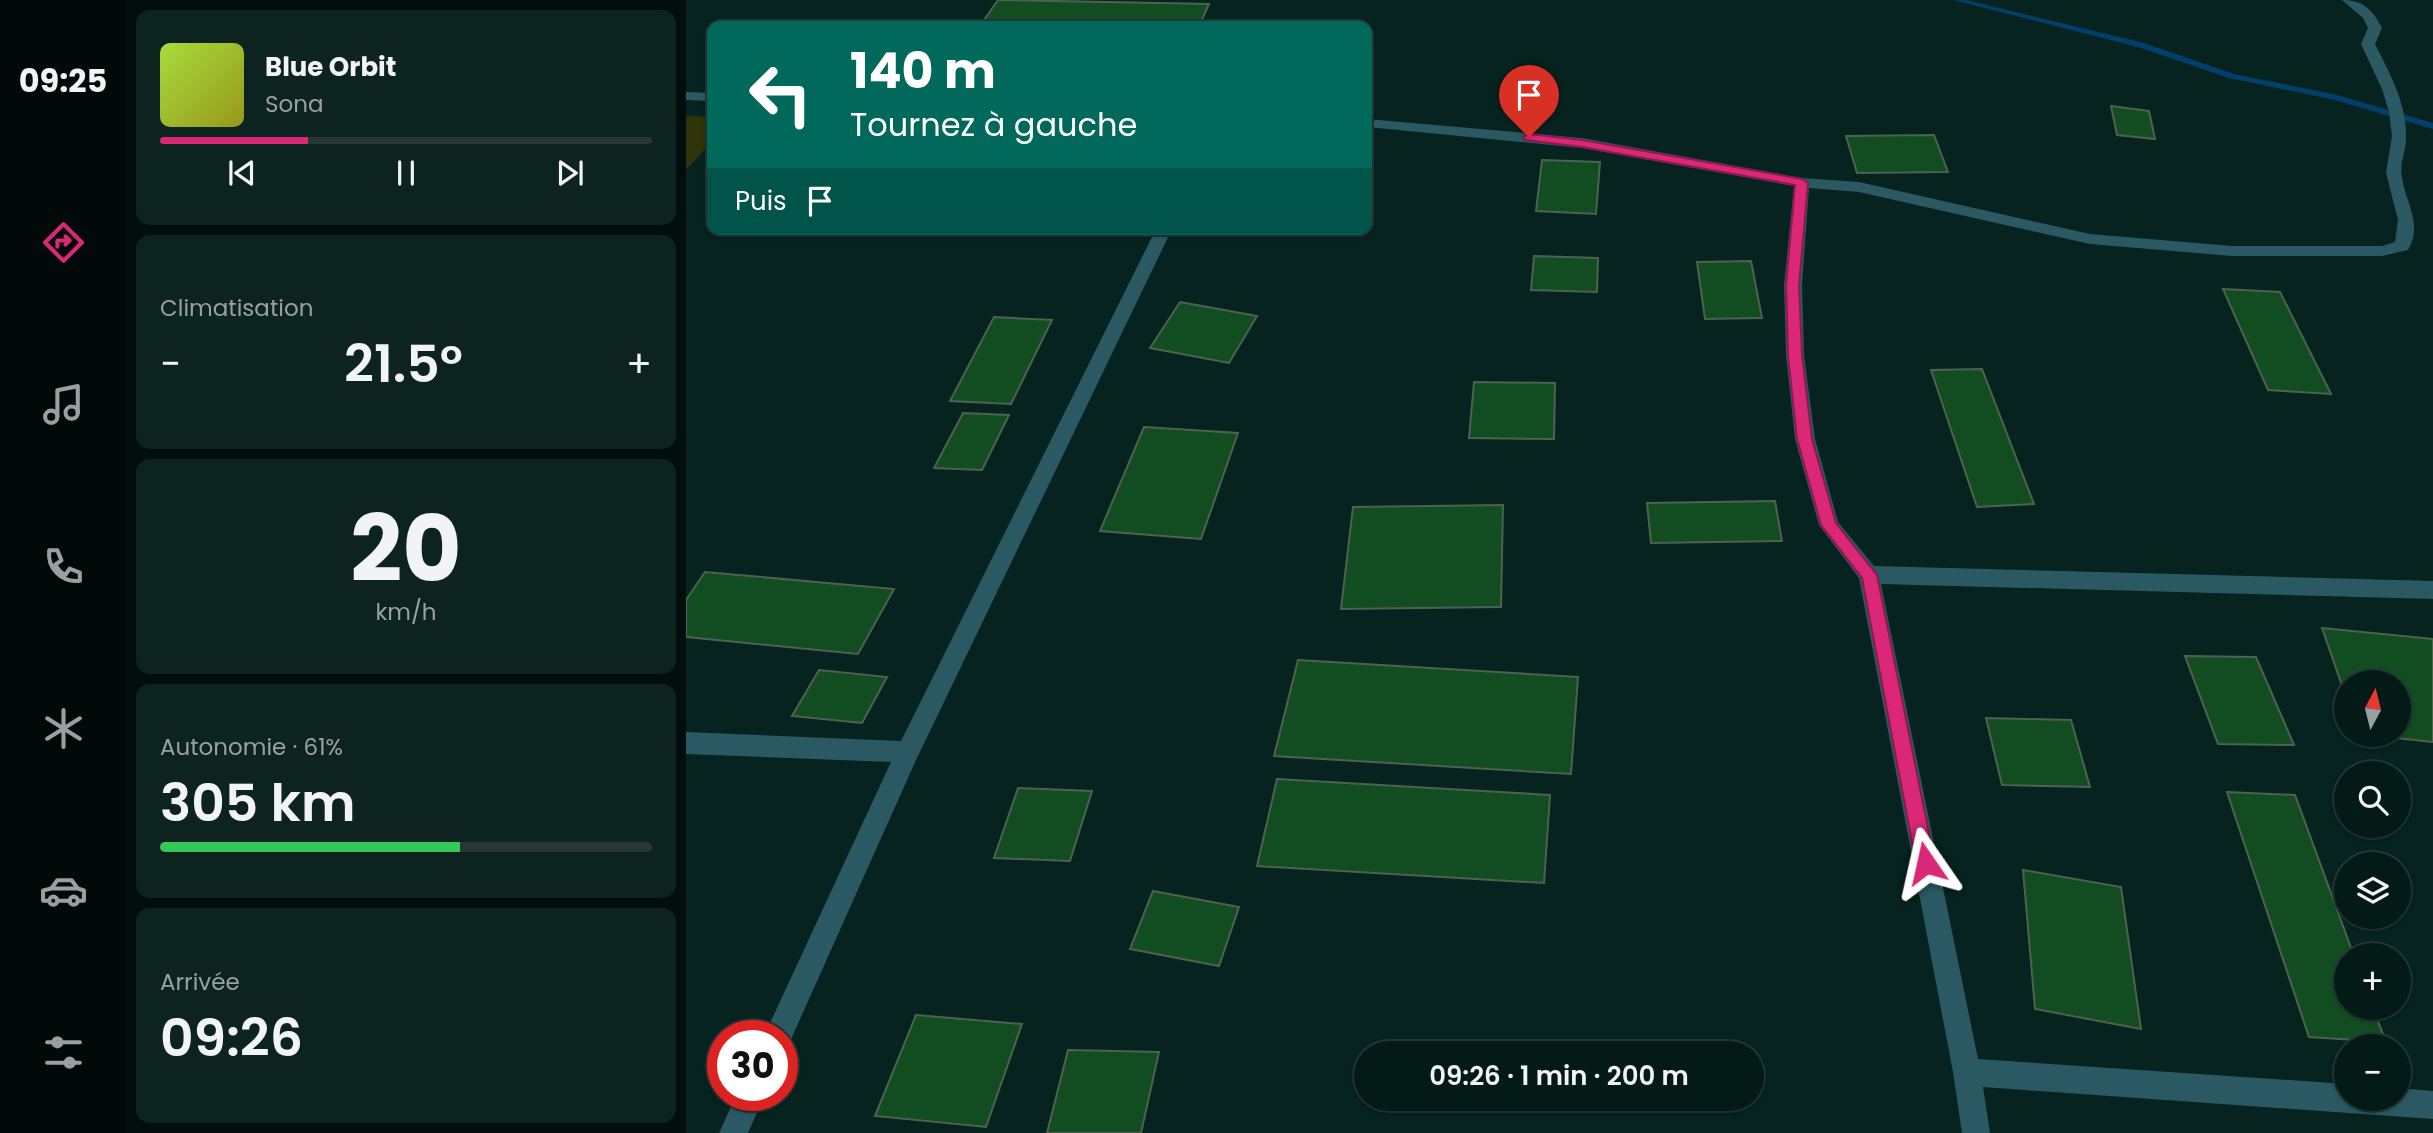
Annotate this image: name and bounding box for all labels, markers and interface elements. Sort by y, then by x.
text: 140 m [850,37,996,105]
text: Blue Orbit [265,49,396,85]
icon: left [735,49,826,140]
text: 09:25 [19,58,107,103]
pin [1499,65,1559,137]
icon: arrive [1510,76,1548,114]
text: Sona [265,88,324,120]
text: Tournez à gauche [850,102,1137,147]
icon: previous [223,154,261,192]
icon: pause [387,154,425,192]
icon: next [551,154,589,192]
icon: arrive [801,182,839,220]
text: Puis [735,183,787,219]
icon: directions [39,218,88,267]
text: Climatisation [160,292,313,324]
text: 21.5° [344,327,463,400]
text: − [160,337,181,390]
text: + [626,337,652,390]
icon: music [39,380,88,429]
text: 20 [350,485,462,613]
icon: phone [39,542,88,591]
text: km/h [375,596,437,628]
north arrow [2334,670,2412,747]
map controls [2334,670,2411,1111]
icon: climate [39,704,88,753]
text: Autonomie · 61% [160,731,343,763]
button: search [2334,761,2411,838]
text: 305 km [160,766,355,839]
position arrow [1889,826,1963,900]
button: layers [2334,852,2411,929]
icon: car [39,866,88,915]
button: + [2334,943,2411,1020]
text: Arrivée [160,966,240,998]
text: 09:26 [160,1001,303,1074]
speed limit sign: 30 [707,1020,798,1111]
icon: filters [39,1028,88,1077]
button: − [2334,1034,2411,1111]
text: 09:26 · 1 min · 200 m [1429,1058,1689,1094]

